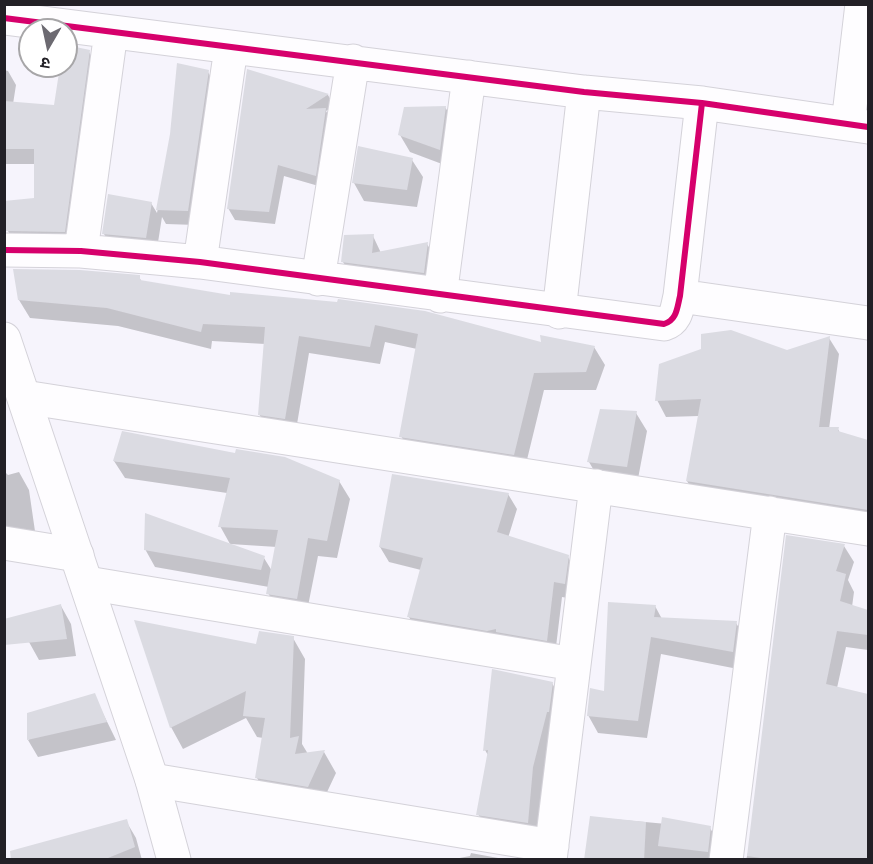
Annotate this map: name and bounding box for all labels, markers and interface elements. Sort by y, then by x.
north arrow [18,18,78,78]
text: उ [39,53,52,74]

